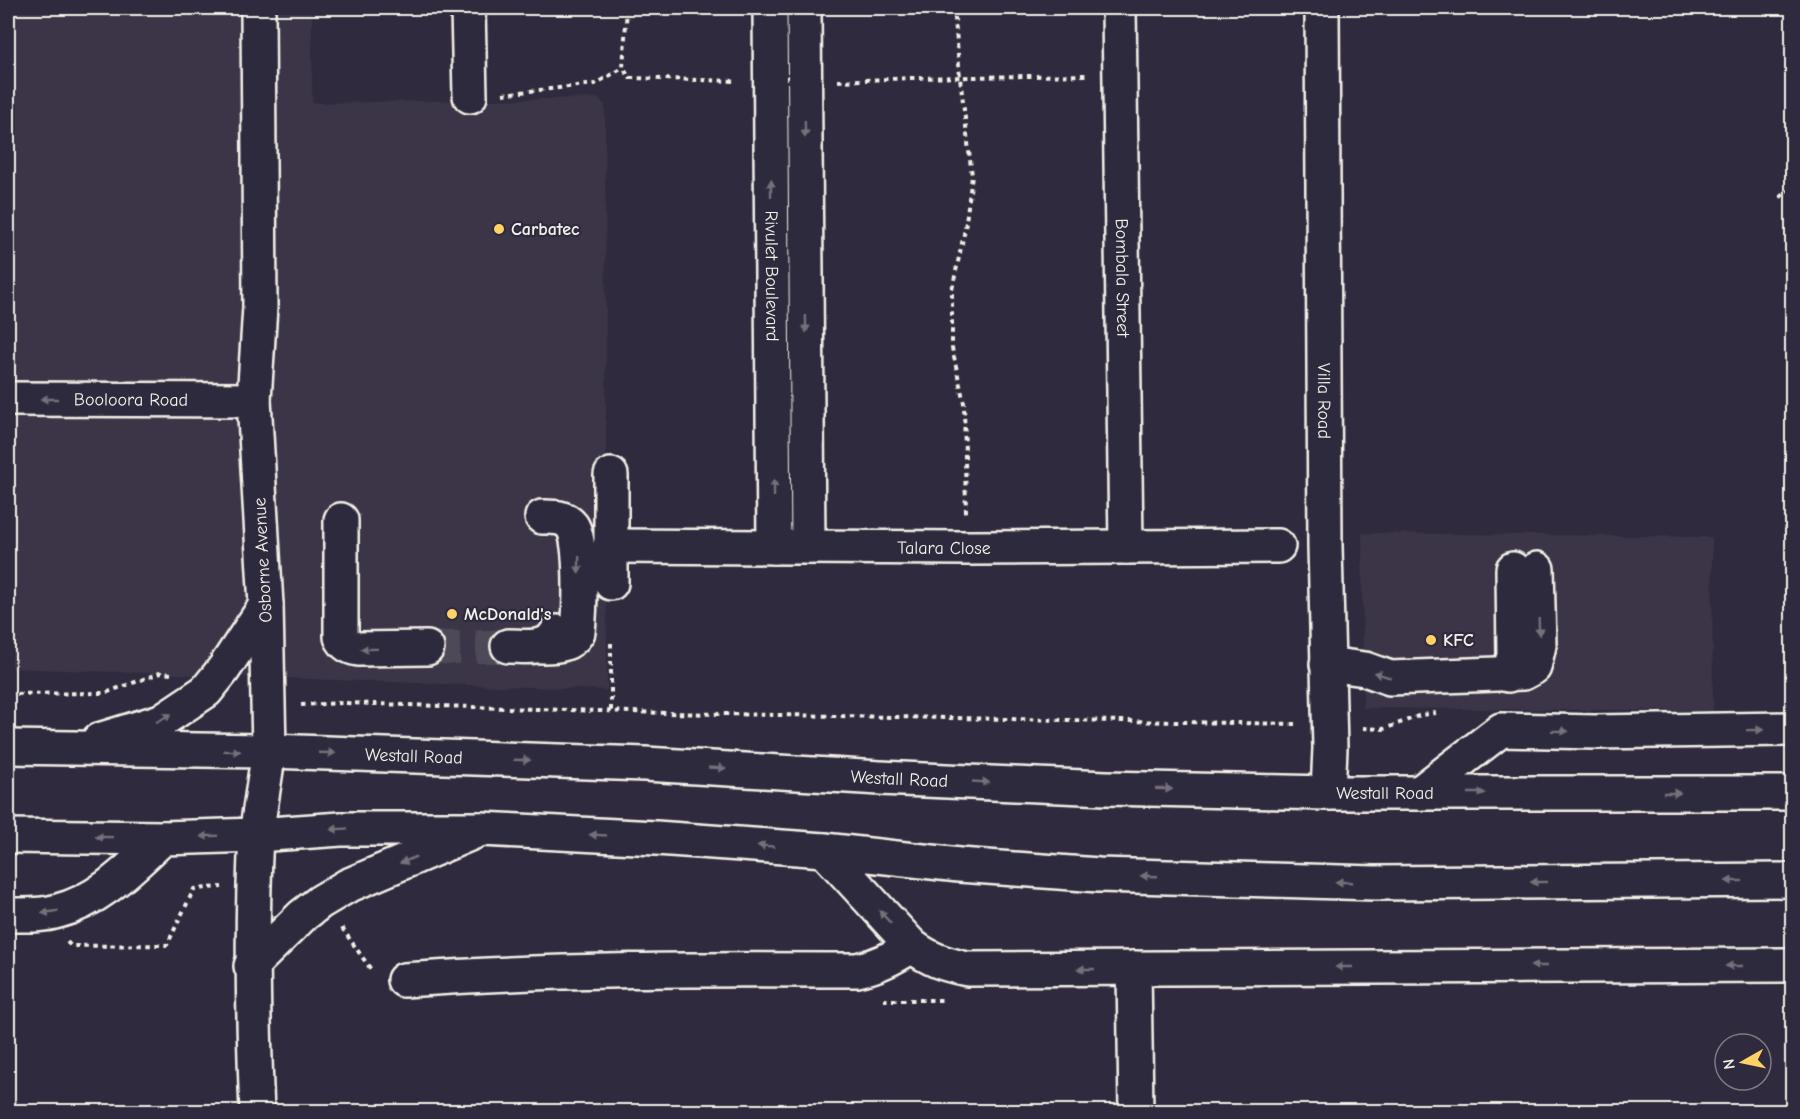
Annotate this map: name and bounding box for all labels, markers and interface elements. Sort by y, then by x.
one-way arrow [800,119,810,138]
one-way arrow [767,179,776,198]
street label: Rivulet Boulevard [761,210,783,342]
street label: Bombala Street [1111,218,1134,338]
place label: Carbatec [511,219,580,240]
marker: Carbatec [492,222,506,236]
one-way arrow [801,314,811,333]
street label: Villa Road [1313,363,1335,439]
street label: Booloora Road [74,389,188,410]
one-way arrow [39,394,58,404]
one-way arrow [769,479,779,498]
street label: Osborne Avenue [249,497,277,623]
street label: Talara Close [897,537,991,559]
one-way arrow [574,556,584,575]
place label: McDonald's [464,604,552,625]
marker: McDonald's [445,607,459,621]
one-way arrow [1534,618,1543,637]
place label: KFC [1443,630,1474,651]
marker: KFC [1424,633,1438,647]
one-way arrow [359,644,378,654]
one-way arrow [1373,670,1391,679]
one-way arrow [156,713,173,723]
one-way arrow [1745,725,1764,735]
one-way arrow [1550,727,1569,736]
street label: Westall Road [365,744,463,768]
one-way arrow [223,746,242,756]
one-way arrow [317,748,336,758]
one-way arrow [512,755,531,764]
one-way arrow [707,763,726,773]
street label: Westall Road [850,766,949,792]
one-way arrow [971,778,990,787]
street label: Westall Road [1336,783,1434,804]
one-way arrow [1155,785,1174,794]
one-way arrow [1468,788,1487,798]
one-way arrow [1663,788,1682,798]
one-way arrow [329,825,348,834]
one-way arrow [588,830,607,839]
one-way arrow [95,832,114,842]
one-way arrow [200,832,219,841]
one-way arrow [756,841,775,851]
one-way arrow [399,856,417,865]
one-way arrow [1140,872,1159,881]
one-way arrow [1725,876,1744,885]
one-way arrow [1335,877,1354,886]
one-way arrow [1530,877,1549,887]
one-way arrow [40,908,59,917]
one-way arrow [878,910,892,925]
one-way arrow [1725,961,1744,971]
one-way arrow [1335,962,1354,972]
one-way arrow [1530,962,1549,971]
one-way arrow [1077,964,1096,973]
north arrow [1713,1032,1773,1092]
text: N [1719,1058,1739,1071]

